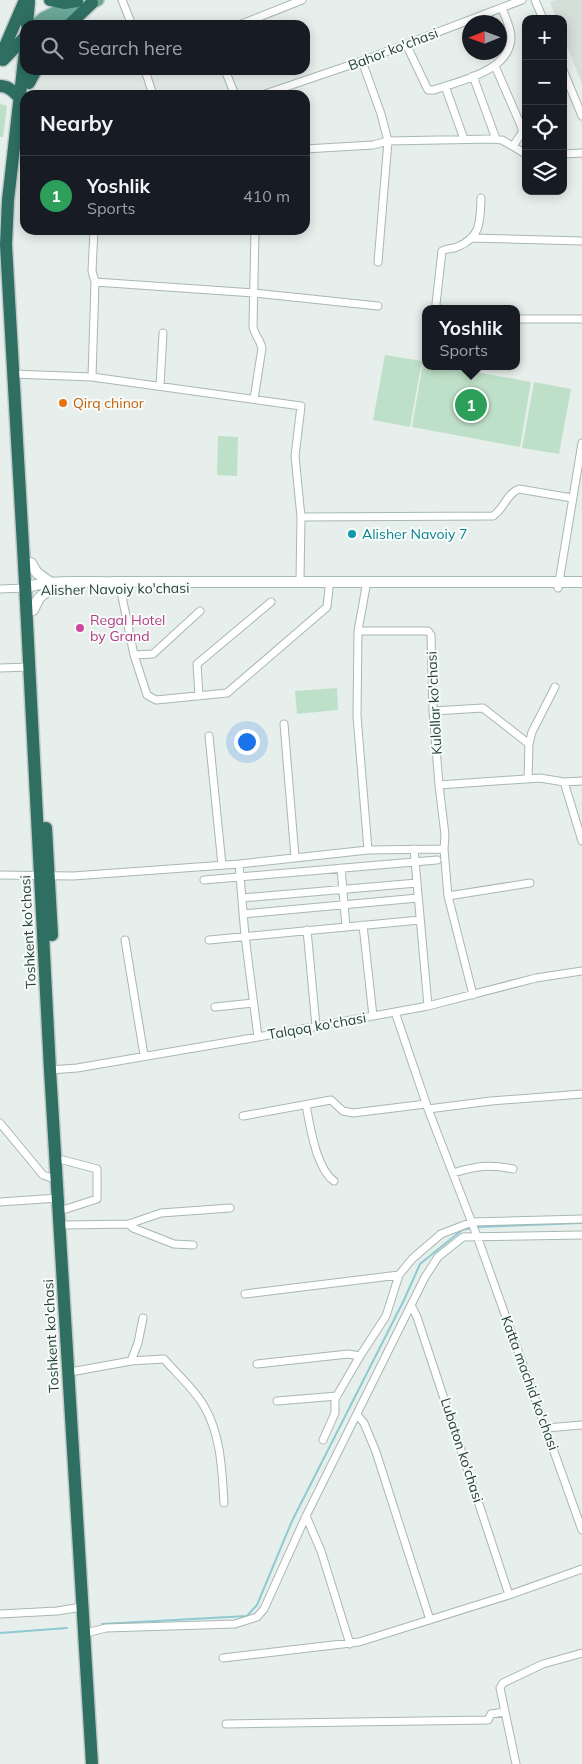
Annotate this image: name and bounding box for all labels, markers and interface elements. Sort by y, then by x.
north arrow [462,15,507,60]
map controls [522,15,567,195]
button: + [522,15,567,60]
search box [20,20,310,75]
street label: Bahor ko'chasi [346,24,440,74]
icon: search [38,34,66,62]
text: Search here [78,36,182,60]
button: − [522,60,567,105]
button: locate [522,105,567,150]
text: Nearby [40,110,113,136]
button: layers [522,150,567,195]
text: Yoshlik [87,174,150,198]
text: 1 [51,186,61,206]
text: 410 m [243,186,290,206]
text: Sports [87,198,135,218]
popup [422,305,520,370]
text: Yoshlik [439,316,503,340]
text: Sports [439,340,488,360]
pin: 1 [455,386,487,424]
place label: Qirq chinor [73,394,145,412]
marker: Qirq chinor [57,397,69,409]
place label: Alisher Navoiy 7 [362,525,467,543]
marker: Alisher Navoiy 7 [346,528,358,540]
street label: Alisher Navoiy ko'chasi [40,579,190,599]
place label: Regal Hotel by Grand [90,611,165,645]
marker: Regal Hotel by Grand [74,622,86,634]
street label: Kulollar ko'chasi [422,651,446,755]
your location [234,729,260,755]
street label: Toshkent ko'chasi [16,875,40,989]
street label: Talqoq ko'chasi [266,1008,368,1044]
street label: Toshkent ko'chasi [39,1279,63,1393]
street label: Katta machid ko'chasi [497,1313,563,1453]
street label: Lubaton ko'chasi [437,1395,487,1505]

